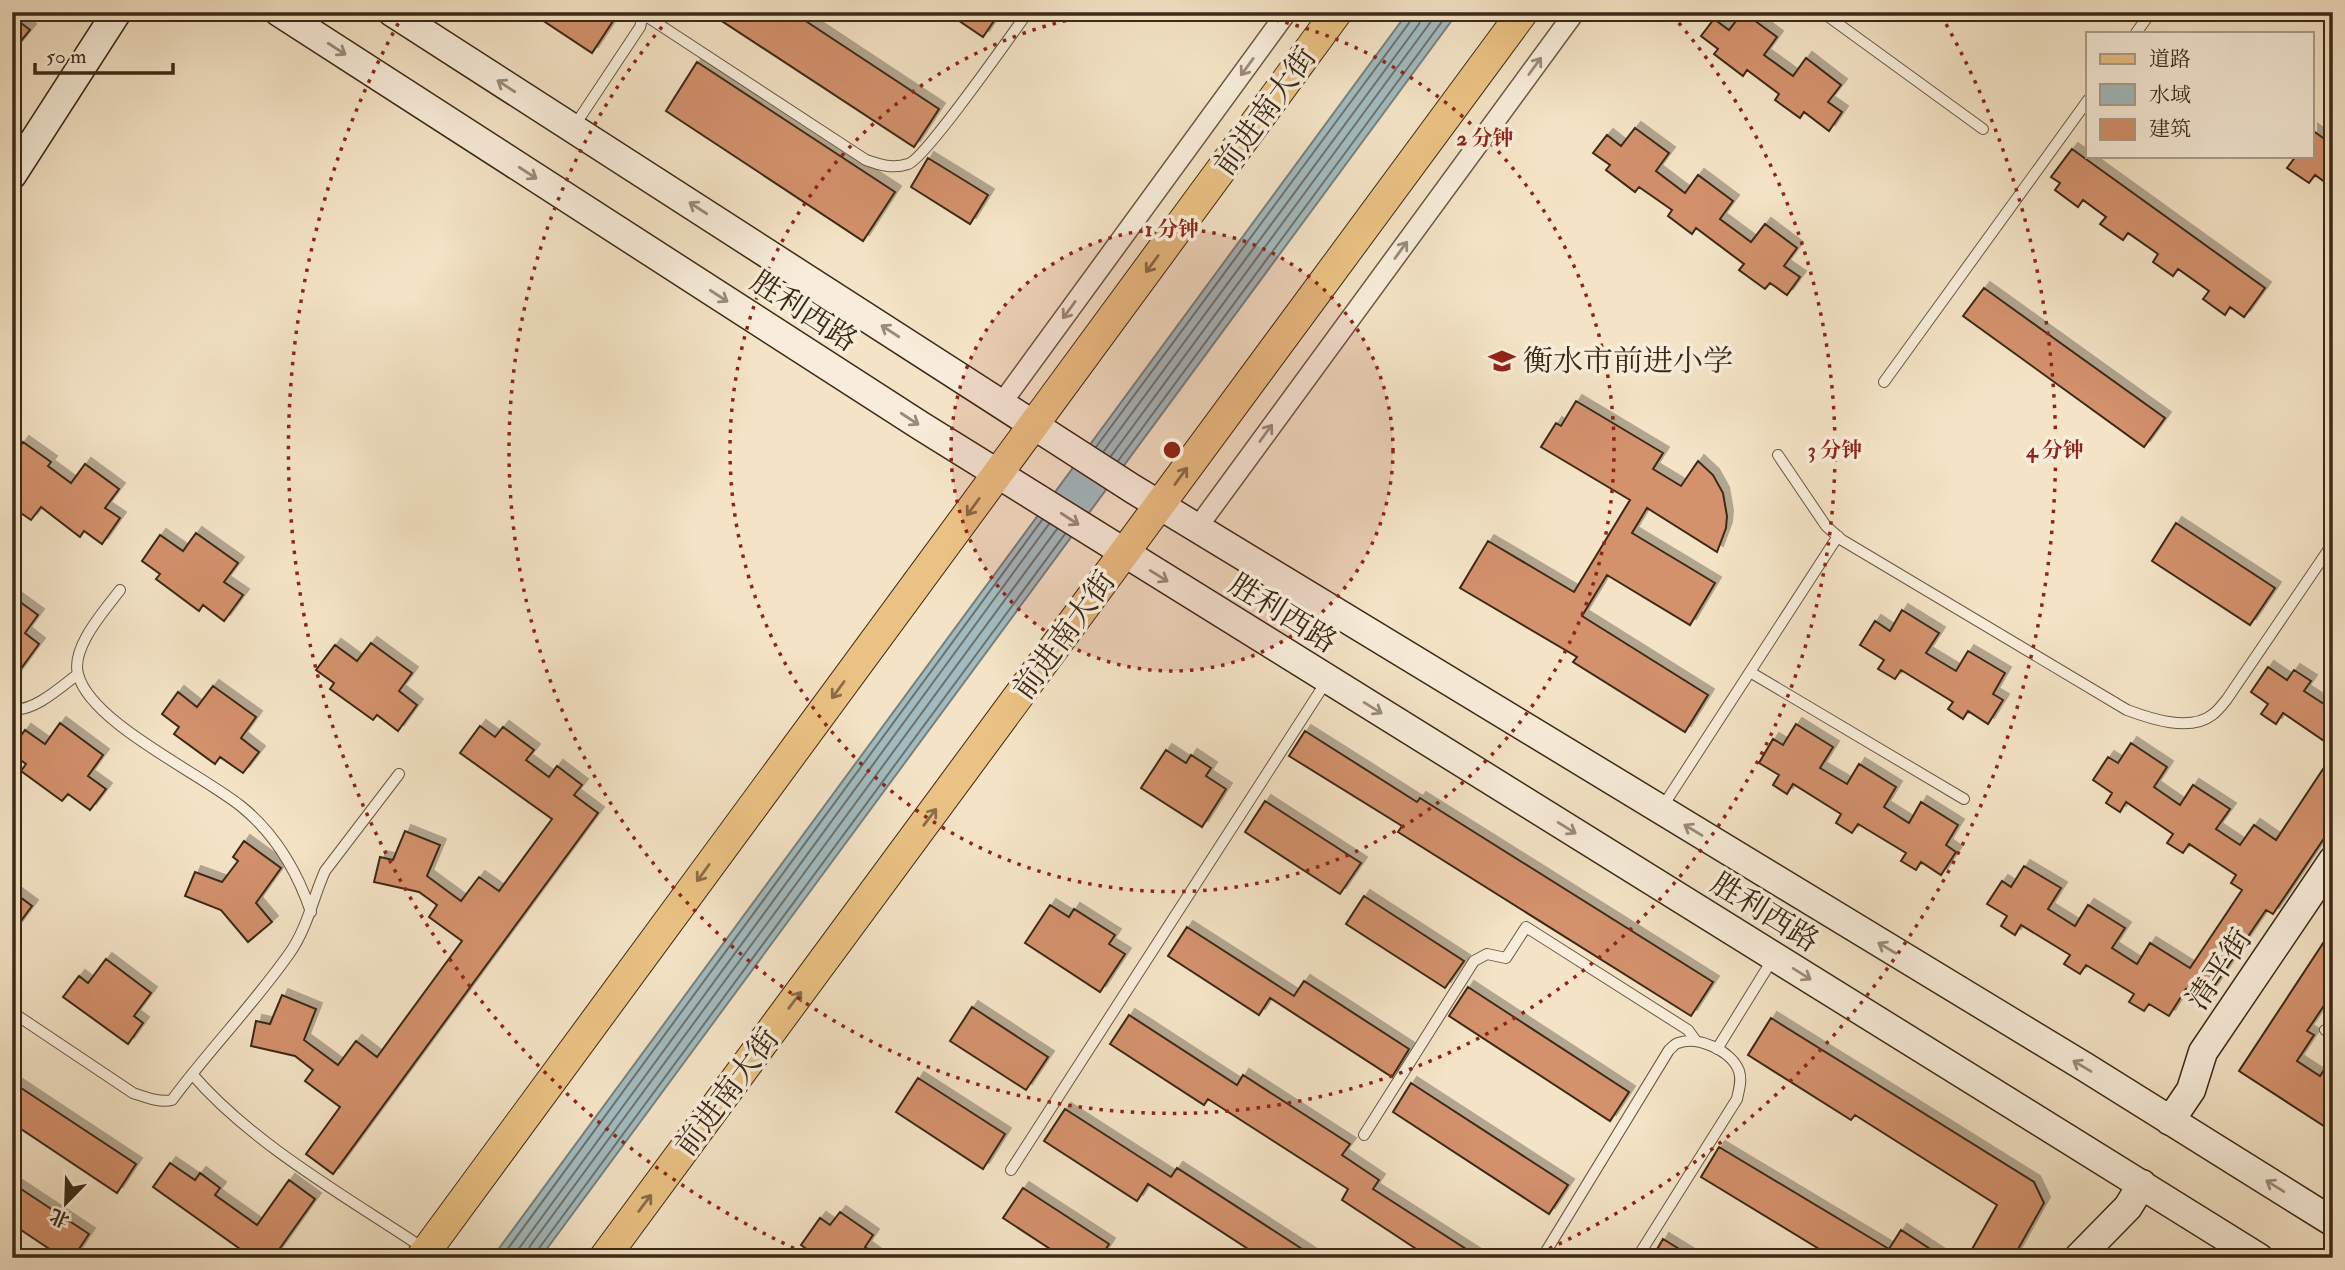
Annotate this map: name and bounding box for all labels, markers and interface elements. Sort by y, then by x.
scale bar [35,32,173,76]
legend [2086,32,2314,158]
street label: 前进南大街 [1206,40,1324,183]
text: 50 m [46,43,87,70]
one-way arrow [326,43,346,57]
text: 道路 [2149,46,2191,73]
one-way arrow [1240,57,1254,76]
one-way arrow [1528,57,1543,76]
one-way arrow [497,78,517,92]
text: 水域 [2149,82,2191,109]
text: 建筑 [2149,116,2191,143]
text: 2 分钟 [1456,125,1514,152]
one-way arrow [518,165,537,180]
one-way arrow [689,201,709,215]
text: 1 分钟 [1145,216,1199,243]
one-way arrow [1394,241,1408,260]
one-way arrow [1144,255,1159,273]
street label: 胜利西路 [743,263,864,360]
one-way arrow [709,288,728,303]
one-way arrow [1062,300,1077,319]
one-way arrow [880,324,900,338]
place label: 衡水市前进小学 [1523,343,1733,380]
school or university icon: 衡水市前进小学 [1487,346,1517,376]
one-way arrow [900,413,920,427]
one-way arrow [1259,424,1274,443]
text: 3 分钟 [1808,437,1862,464]
text: 4 分钟 [2025,437,2084,464]
centre of rings [1160,438,1184,462]
one-way arrow [1173,467,1188,486]
one-way arrow [966,497,981,516]
one-way arrow [1059,512,1079,526]
street label: 前进南大街 [1005,564,1123,707]
street label: 胜利西路 [1222,566,1343,661]
one-way arrow [1149,569,1169,583]
one-way arrow [831,680,846,699]
one-way arrow [1363,702,1383,716]
one-way arrow [922,808,937,827]
one-way arrow [1556,822,1576,836]
one-way arrow [1683,822,1703,836]
one-way arrow [696,863,711,882]
street label: 胜利西路 [1704,865,1825,960]
street label: 清平街 [2179,922,2260,1017]
one-way arrow [1878,940,1898,954]
one-way arrow [1791,967,1811,981]
one-way arrow [787,991,802,1010]
street label: 前进南大街 [667,1021,787,1163]
one-way arrow [2072,1058,2092,1072]
north arrow [32,1168,102,1238]
one-way arrow [2265,1178,2285,1192]
one-way arrow [637,1194,652,1213]
text: 北 [46,1203,73,1232]

